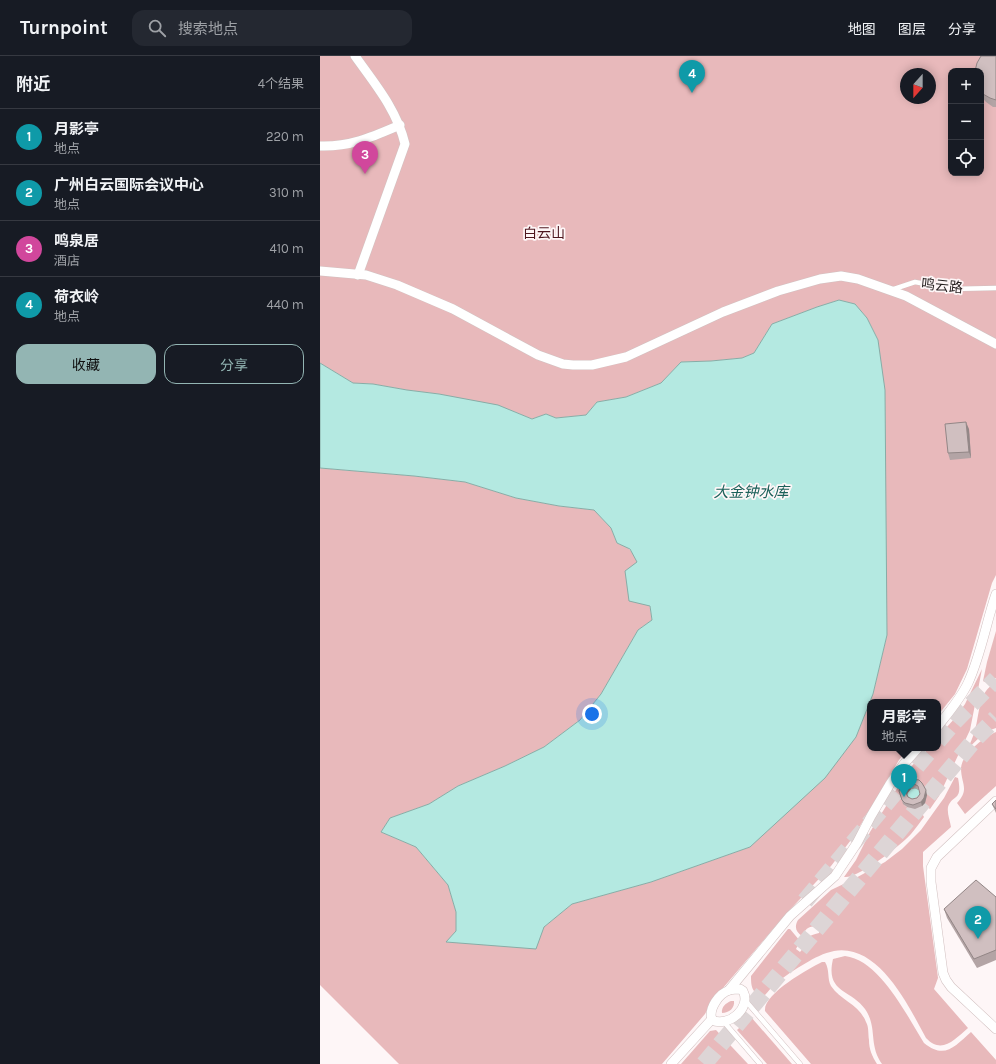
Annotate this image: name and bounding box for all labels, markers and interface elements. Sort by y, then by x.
search box [132,10,412,46]
text: Turnpoint [20,17,108,39]
icon: search [146,17,168,39]
text: 搜索地点 [178,20,238,38]
text: 地图 [848,21,876,38]
text: 图层 [898,21,926,38]
text: 分享 [948,21,976,38]
pin: 4 [679,60,705,93]
north arrow [900,68,936,104]
map controls [948,68,984,176]
button: + [948,68,984,104]
text: 附近 [16,74,50,94]
text: 4个结果 [258,76,304,91]
button: − [948,104,984,140]
text: 月影亭 [54,120,99,138]
text: 1 [27,129,31,144]
text: 220 m [266,129,304,144]
button: locate [948,140,984,176]
text: 地点 [54,141,80,156]
pin: 3 [352,141,378,174]
text: 广州白云国际会议中心 [54,176,204,194]
text: 2 [25,185,33,200]
text: 310 m [269,185,304,200]
text: 地点 [54,197,80,212]
park label: 白云山 [523,225,565,242]
text: 鸣泉居 [54,232,99,250]
text: 3 [25,241,33,256]
text: 410 m [269,241,304,256]
text: 酒店 [54,253,80,268]
street label: 鸣云路 [920,275,964,297]
text: 荷衣岭 [54,288,99,306]
text: 4 [25,297,33,312]
text: 440 m [267,297,304,312]
text: 地点 [54,309,80,324]
button: 收藏 [16,344,156,384]
button: 分享 [164,344,304,384]
water label: 大金钟水库 [713,483,791,501]
popup [867,699,941,751]
your location [582,704,602,724]
text: 月影亭 [881,708,927,726]
text: 地点 [881,729,908,744]
pin: 1 [891,764,917,797]
pin: 2 [965,906,991,939]

